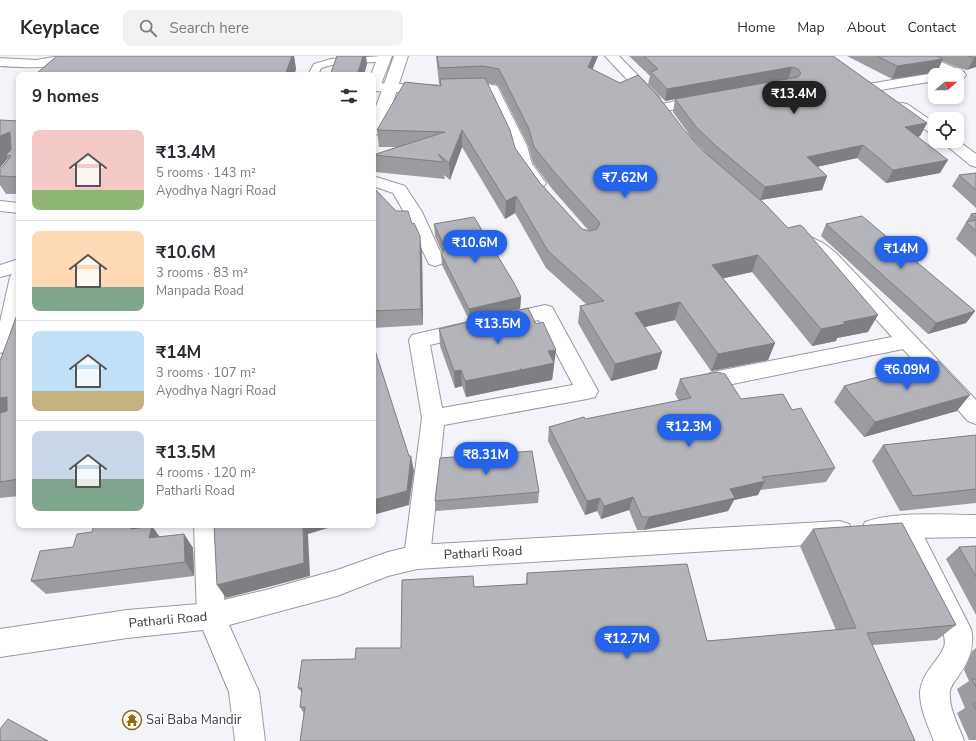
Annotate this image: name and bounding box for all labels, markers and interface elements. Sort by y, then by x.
search box [123,10,403,46]
text: Keyplace [20,15,99,41]
icon: search [137,17,159,39]
text: Search here [169,18,249,38]
text: Home [737,18,775,37]
text: Map [797,18,825,37]
text: About [847,18,886,37]
text: Contact [908,18,956,37]
north arrow [928,68,964,104]
map controls [928,68,964,148]
pin: ₹13.4M [761,81,827,115]
text: 9 homes [32,85,99,108]
icon: filters [338,85,360,107]
text: ₹13.4M [771,85,817,103]
button: locate [928,112,964,148]
text: ₹13.4M [156,141,216,164]
icon: home [64,146,112,194]
text: 5 rooms · 143 m² [156,164,256,182]
pin: ₹7.62M [592,165,658,199]
text: ₹7.62M [602,169,648,187]
text: Ayodhya Nagri Road [156,182,276,200]
pin: ₹10.6M [442,230,508,264]
text: ₹10.6M [452,234,498,252]
pin: ₹14M [877,236,925,270]
text: ₹14M [884,240,918,258]
text: ₹10.6M [156,241,216,264]
icon: home [64,247,112,295]
text: 3 rooms · 83 m² [156,264,248,282]
text: Manpada Road [156,282,244,300]
pin: ₹13.5M [465,311,531,345]
text: ₹13.5M [475,315,521,333]
text: ₹14M [156,341,201,364]
icon: home [64,347,112,395]
pin: ₹6.09M [874,357,940,391]
text: ₹6.09M [884,361,930,379]
text: 3 rooms · 107 m² [156,364,256,382]
text: Ayodhya Nagri Road [156,382,276,400]
pin: ₹12.3M [656,414,722,448]
text: ₹12.3M [666,418,712,436]
text: ₹13.5M [156,441,216,464]
pin: ₹8.31M [453,442,519,476]
text: ₹8.31M [463,446,509,464]
icon: home [64,447,112,495]
text: 4 rooms · 120 m² [156,464,256,482]
text: Patharli Road [156,482,235,500]
street label: Patharli Road [443,542,523,564]
street label: Patharli Road [128,608,208,632]
pin: ₹12.7M [594,626,660,660]
text: ₹12.7M [604,630,650,648]
temple icon: Sai Baba Mandir [121,709,143,731]
place label: Sai Baba Mandir [146,711,242,729]

